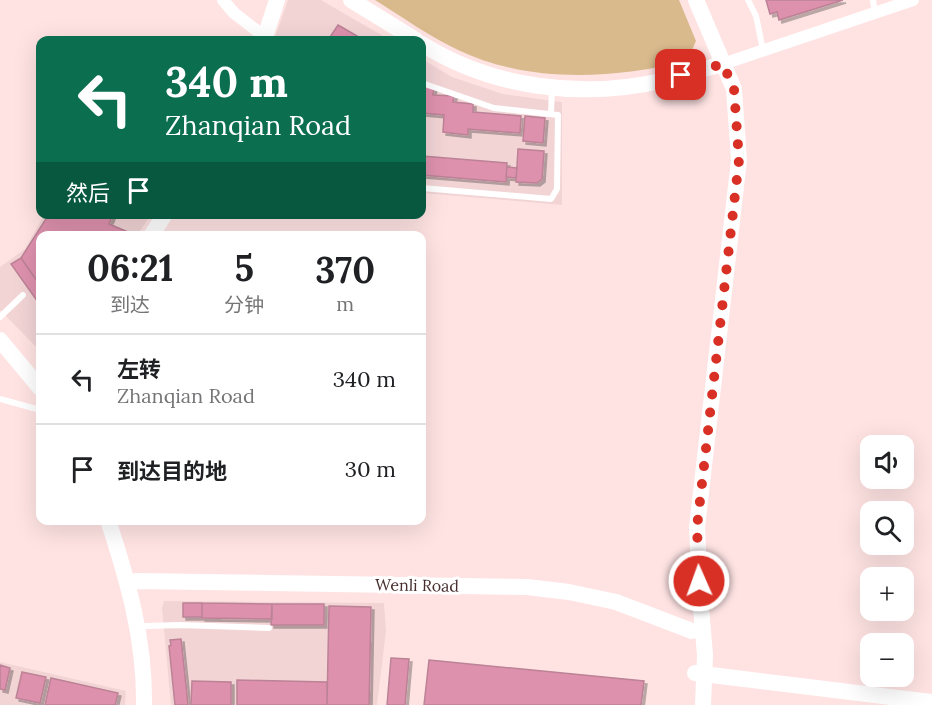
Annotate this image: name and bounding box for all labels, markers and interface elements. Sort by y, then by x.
pin [655,49,706,100]
text: 340 m [165,55,288,109]
icon: arrive [664,58,697,91]
icon: left [66,60,144,138]
text: Zhanqian Road [165,108,351,142]
icon: arrive [122,174,155,207]
text: 然后 [66,179,110,207]
text: 06:21 [87,245,173,291]
text: 5 [234,245,254,291]
text: 370 [315,247,375,293]
text: m [336,291,354,316]
text: 到达 [110,292,150,317]
text: 分钟 [224,292,264,317]
text: 左转 [117,355,161,383]
icon: left [66,363,99,396]
text: 340 m [333,365,396,393]
text: Zhanqian Road [117,383,255,408]
map controls [860,435,914,687]
button: sound [860,435,914,489]
icon: arrive [66,453,99,486]
text: 30 m [345,455,396,483]
text: 到达目的地 [117,457,227,485]
button: search [860,501,914,555]
position arrow [667,549,731,613]
button: + [860,567,914,621]
street label: Wenli Road [375,574,460,596]
button: − [860,633,914,687]

